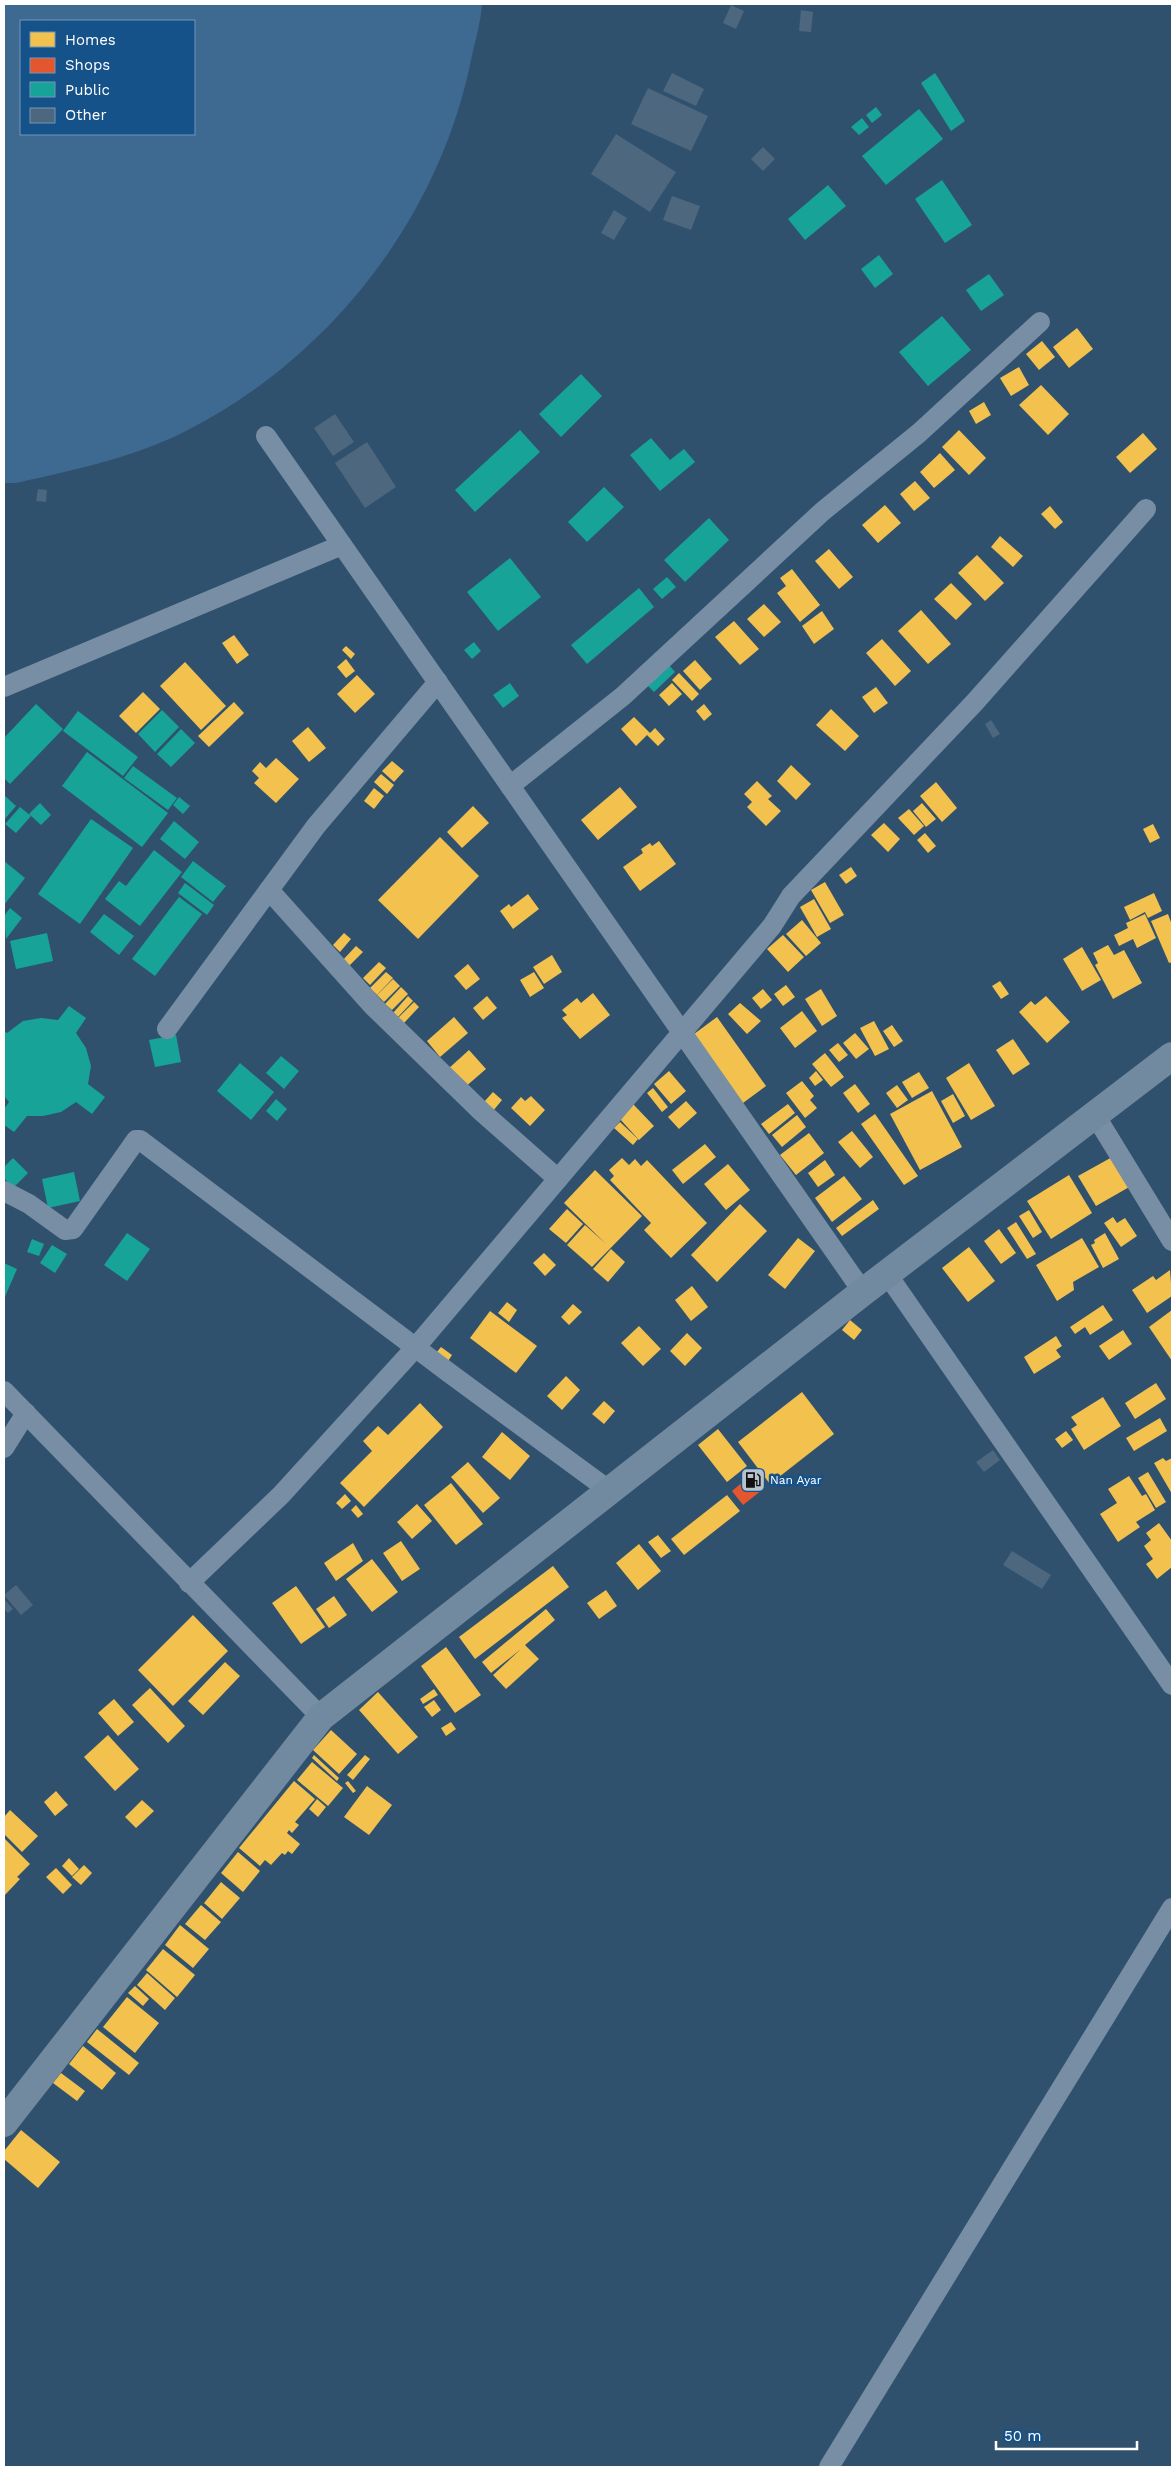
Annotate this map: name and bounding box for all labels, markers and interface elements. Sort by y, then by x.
legend [20,20,195,135]
text: Homes [65,31,116,49]
text: Shops [65,56,110,74]
text: Public [65,81,110,99]
text: Other [65,106,107,124]
fuel station icon: Nan Ayar [740,1467,766,1493]
place label: Nan Ayar [770,1473,822,1487]
scale bar [996,2418,1137,2450]
text: 50 m [1004,2427,1041,2445]

